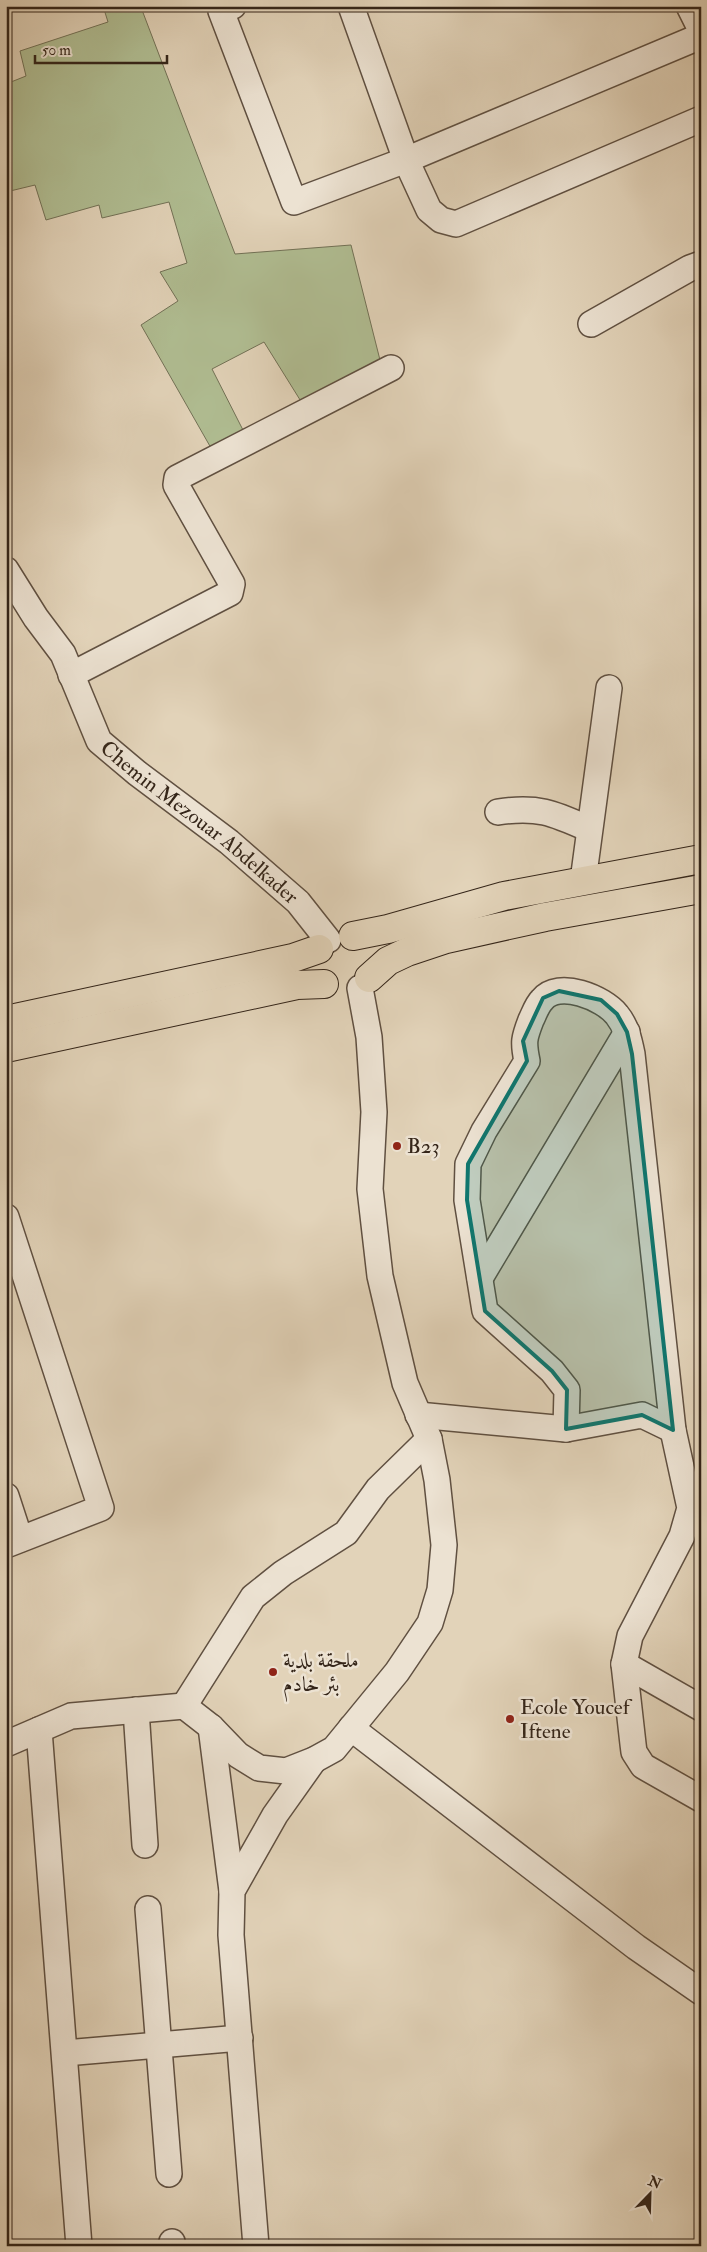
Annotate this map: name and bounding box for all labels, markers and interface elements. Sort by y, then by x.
scale bar [35,32,168,64]
text: 50 m [42,41,71,60]
street label: Chemin Mezouar Abdelkader [95,734,304,910]
place label: B23 [407,1133,439,1160]
marker: B23 [391,1140,403,1152]
place label: ملحقة بلدية بئر خادم [283,1647,359,1702]
marker: ملحقة بلدية بئر خادم [267,1666,279,1678]
place label: Ecole Youcef Iftene [520,1694,633,1745]
marker: Ecole Youcef Iftene [504,1713,516,1725]
north arrow [624,2170,674,2220]
text: N [645,2172,664,2193]

